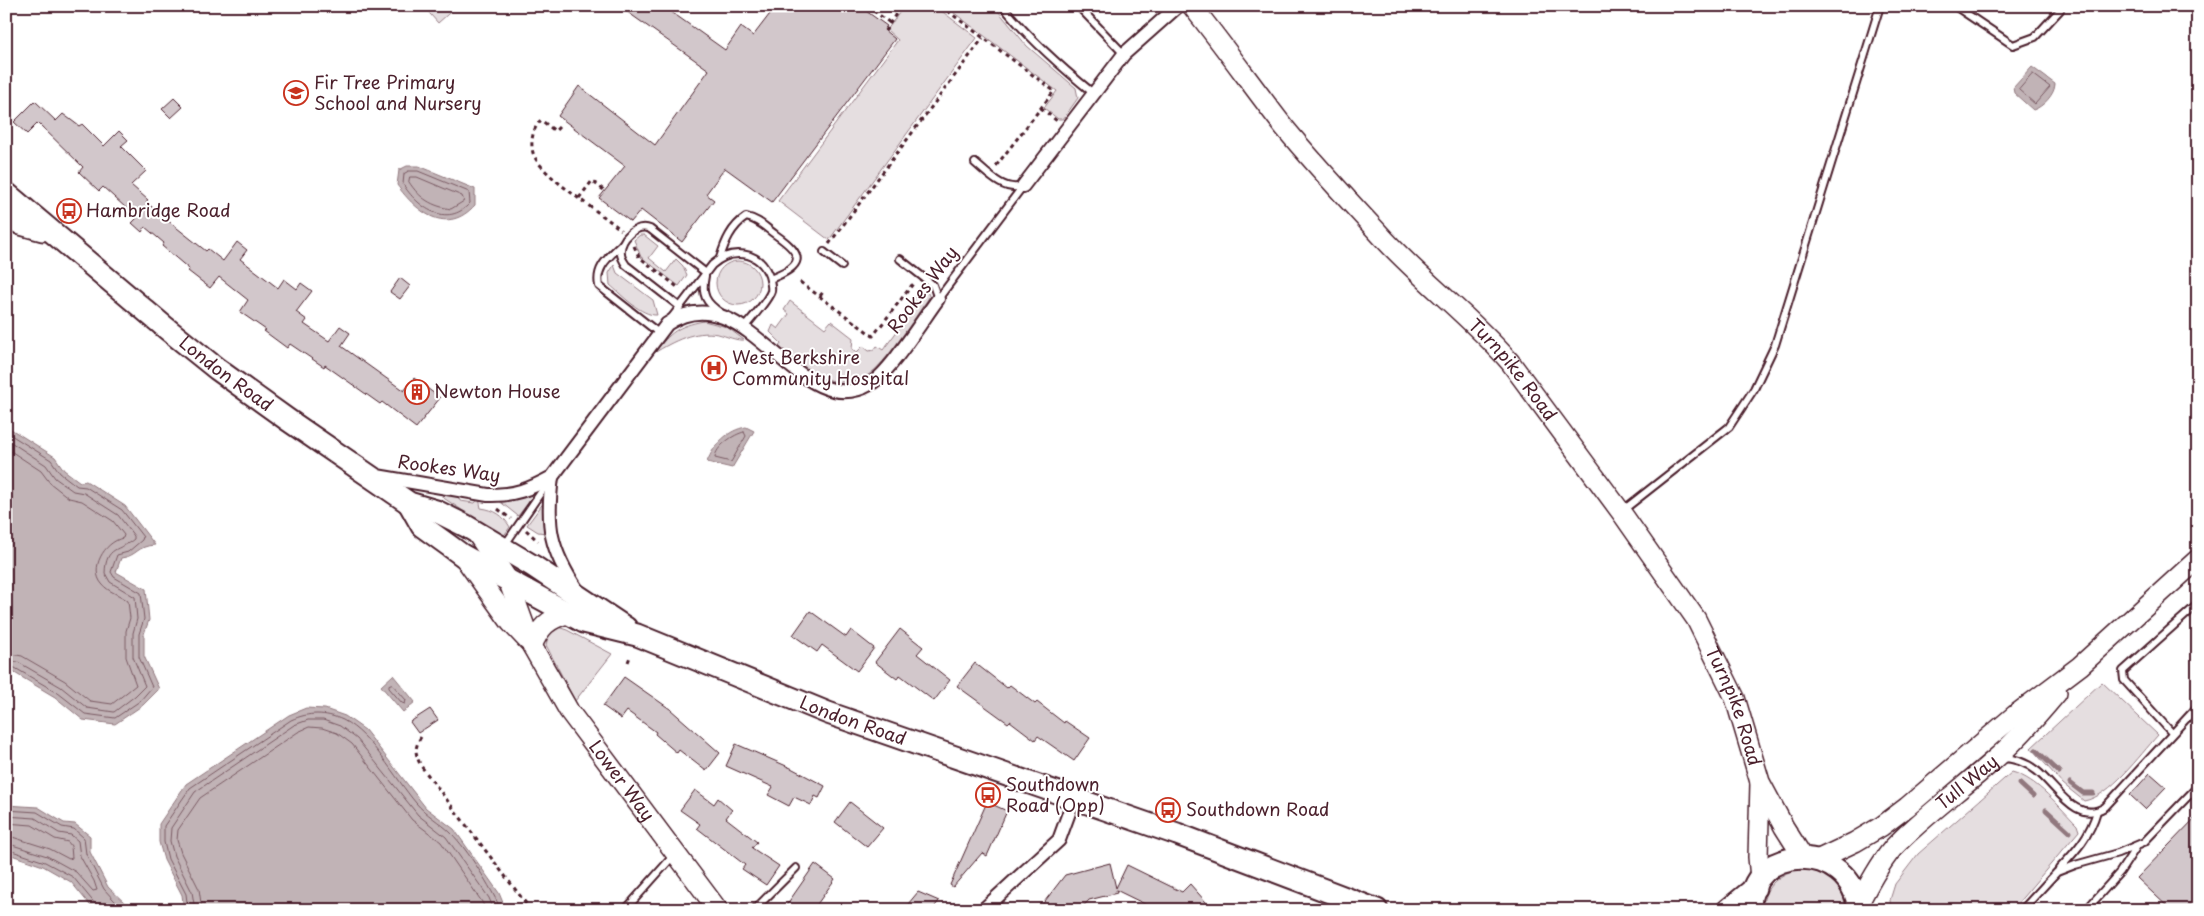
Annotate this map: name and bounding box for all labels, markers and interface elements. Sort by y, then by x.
place label: Fir Tree Primary School and Nursery [314,68,482,116]
school or university icon: Fir Tree Primary School and Nursery [283,80,309,106]
place label: Hambridge Road [86,196,231,223]
bus stop icon: Hambridge Road [56,198,82,224]
street label: Rookes Way [880,240,964,339]
street label: Turnpike Road [1463,311,1564,426]
street label: London Road [174,329,279,417]
place label: West Berkshire Community Hospital [732,343,909,391]
hospital icon: West Berkshire Community Hospital [701,355,727,381]
place label: Newton House [434,377,561,404]
building icon: Newton House [404,379,430,405]
street label: Rookes Way [396,447,502,488]
street label: Turnpike Road [1700,641,1769,769]
street label: London Road [796,688,910,751]
street label: Lower Way [583,734,662,826]
street label: Tull Way [1930,747,2004,815]
place label: Southdown Road (Opp) [1006,770,1105,818]
bus stop icon: Southdown Road (Opp) [975,782,1001,808]
place label: Southdown Road [1186,795,1330,822]
bus stop icon: Southdown Road [1155,797,1181,823]

